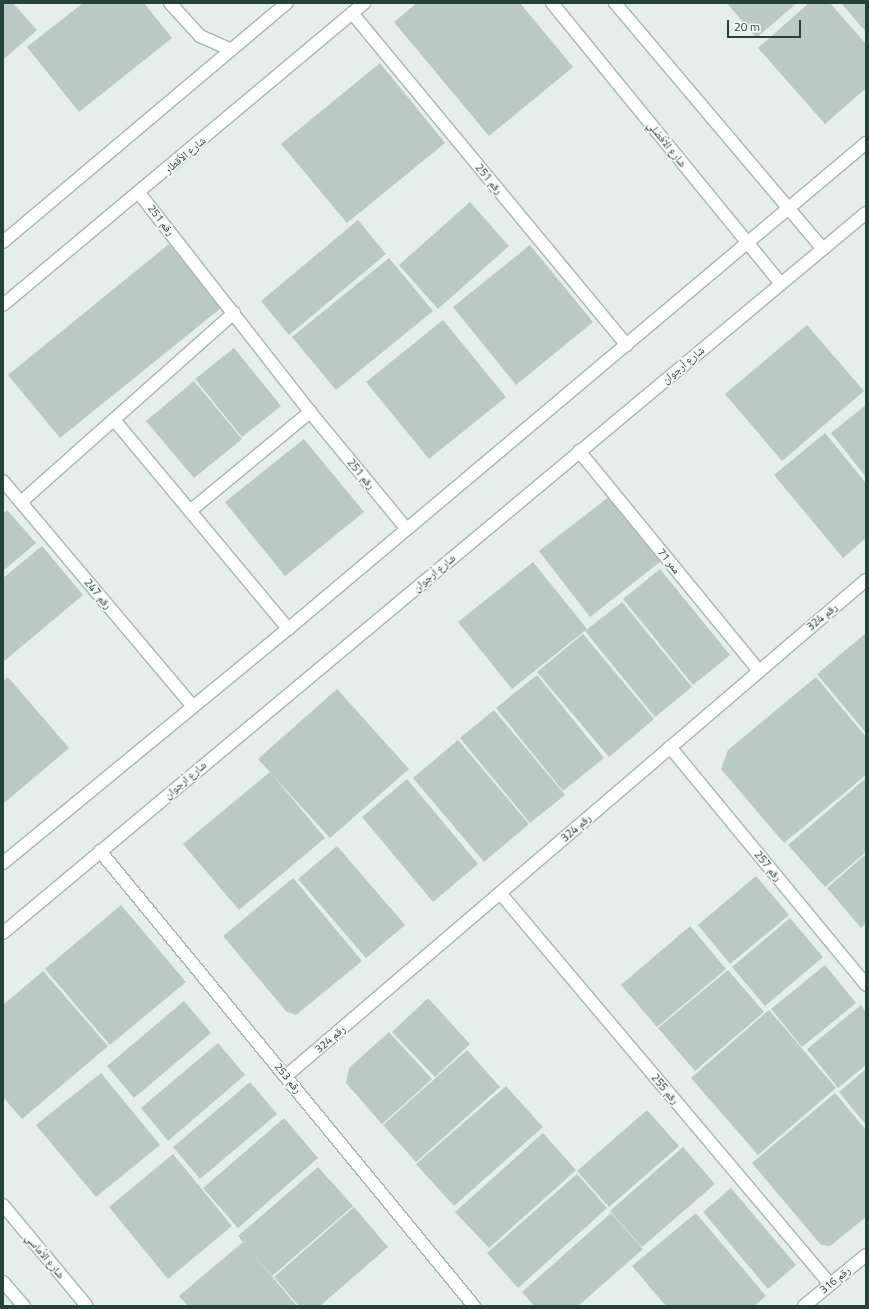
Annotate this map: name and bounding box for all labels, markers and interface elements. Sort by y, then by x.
scale bar [729,12,803,38]
text: 20 m [734,17,760,36]
street label: شارع الأفضلي [645,118,689,170]
street label: شارع الأقطار [162,134,208,176]
street label: رقم 251 [473,161,505,197]
street label: رقم 251 [145,202,177,238]
street label: شارع أرجوان [659,343,707,387]
street label: رقم 251 [345,456,377,492]
street label: ممر 71 [655,546,683,576]
street label: شارع أرجوان [410,551,458,595]
street label: رقم 247 [82,576,114,612]
street label: رقم 324 [804,601,840,633]
street label: شارع أرجوان [161,758,209,802]
street label: رقم 324 [558,811,594,845]
street label: رقم 257 [752,848,784,884]
street label: رقم 324 [312,1022,348,1056]
street label: رقم 253 [272,1060,304,1096]
street label: رقم 255 [649,1071,681,1107]
street label: شارع الأماسي [23,1231,67,1281]
street label: رقم 316 [817,1264,853,1296]

